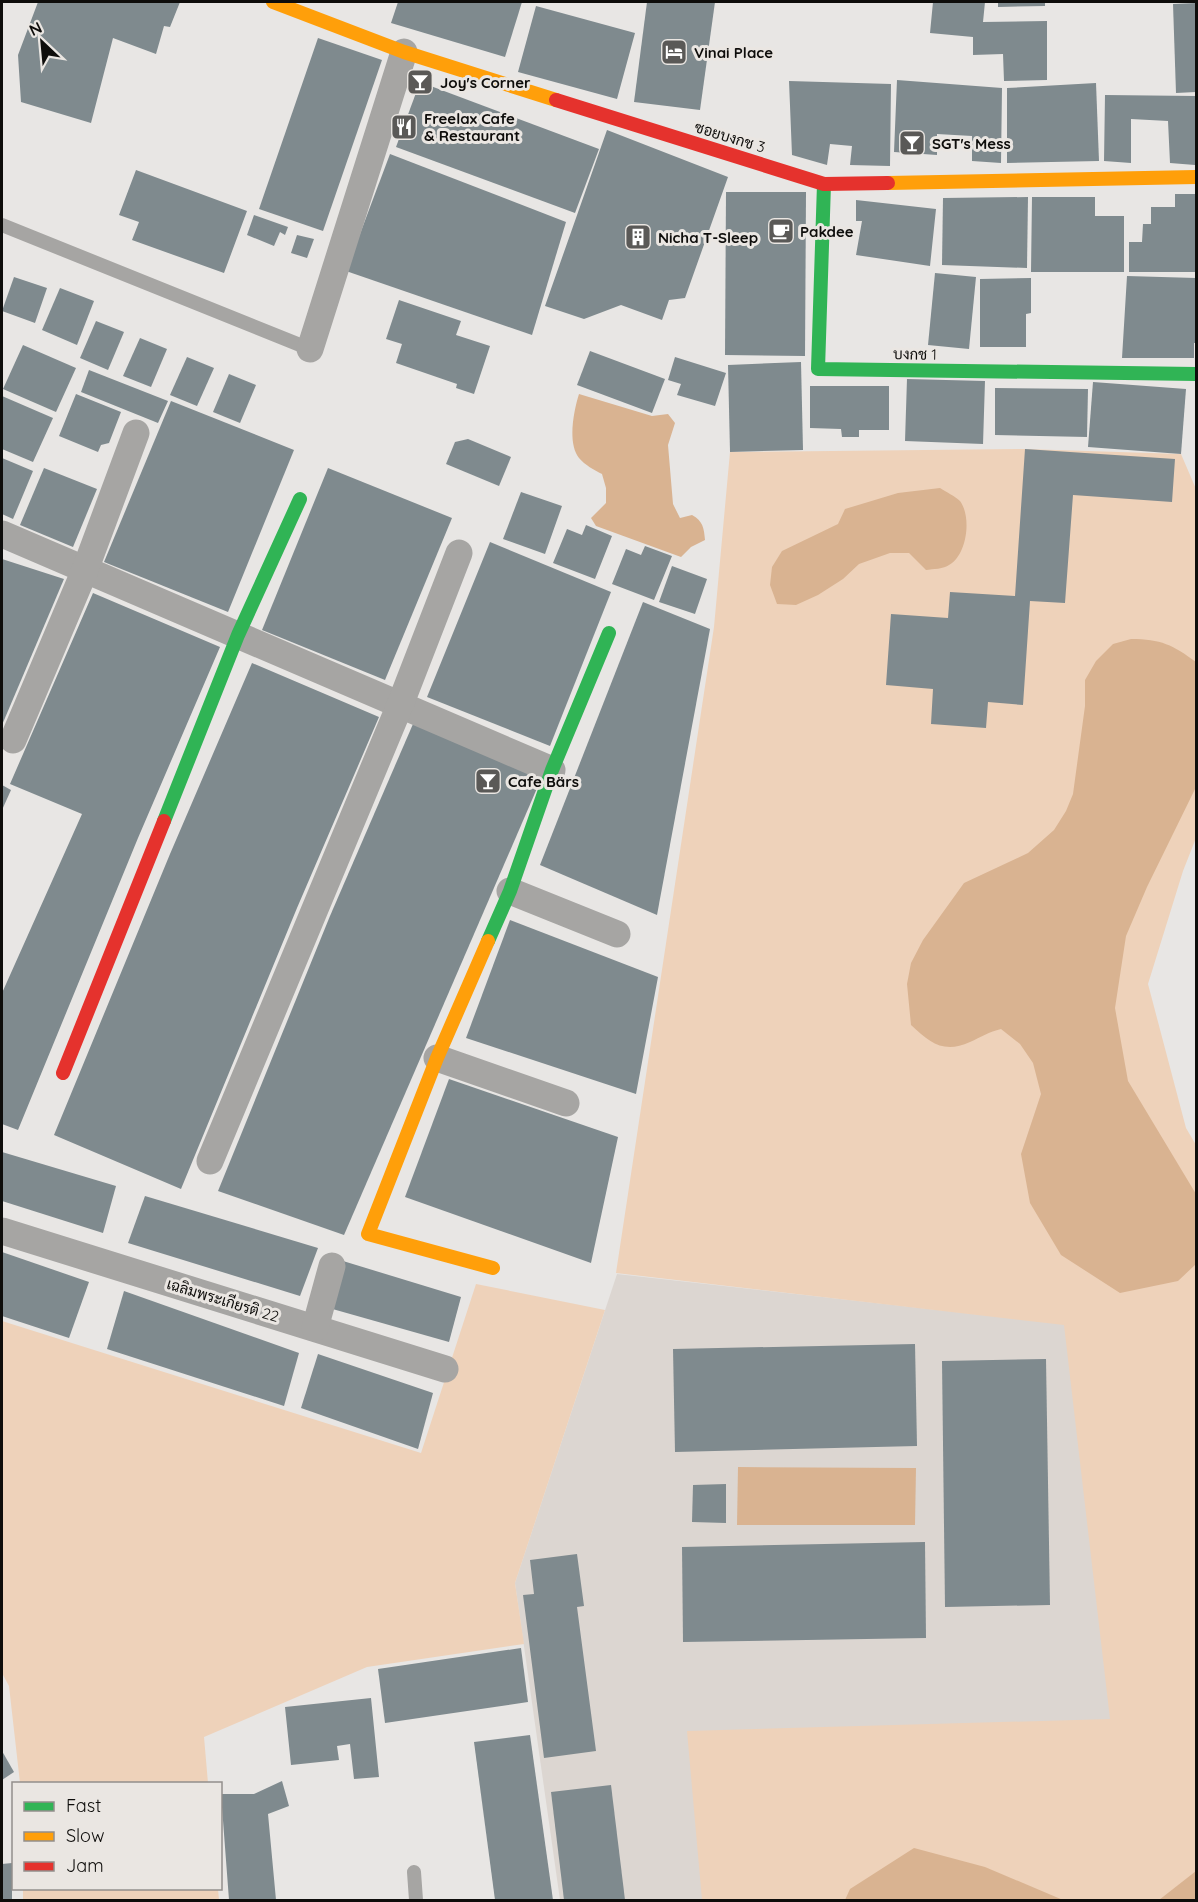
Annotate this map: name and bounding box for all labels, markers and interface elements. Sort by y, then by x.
north arrow [12,12,72,72]
text: N [26,17,45,40]
hotel icon: Vinai Place [659,37,689,67]
place label: Vinai Place [694,43,773,62]
bar icon: Joy's Corner [405,67,435,97]
place label: Joy's Corner [440,73,531,92]
place label: Freelax Cafe & Restaurant [424,109,520,145]
restaurant icon: Freelax Cafe & Restaurant [389,112,419,142]
street label: ซอยบงกช 3 [692,117,768,157]
bar icon: SGT's Mess [897,128,927,158]
place label: SGT's Mess [932,134,1011,153]
cafe icon: Pakdee [766,216,796,246]
building icon: Nicha T-Sleep [623,222,653,252]
place label: Pakdee [800,222,854,241]
place label: Nicha T-Sleep [658,228,758,247]
street label: บงกช 1 [893,344,937,364]
bar icon: Cafe Bärs [473,766,503,796]
place label: Cafe Bärs [508,772,579,791]
street label: เฉลิมพระเกียรติ 22 [165,1274,281,1326]
legend [12,1782,222,1890]
text: Fast [66,1794,101,1817]
text: Slow [66,1824,104,1847]
text: Jam [66,1854,104,1877]

